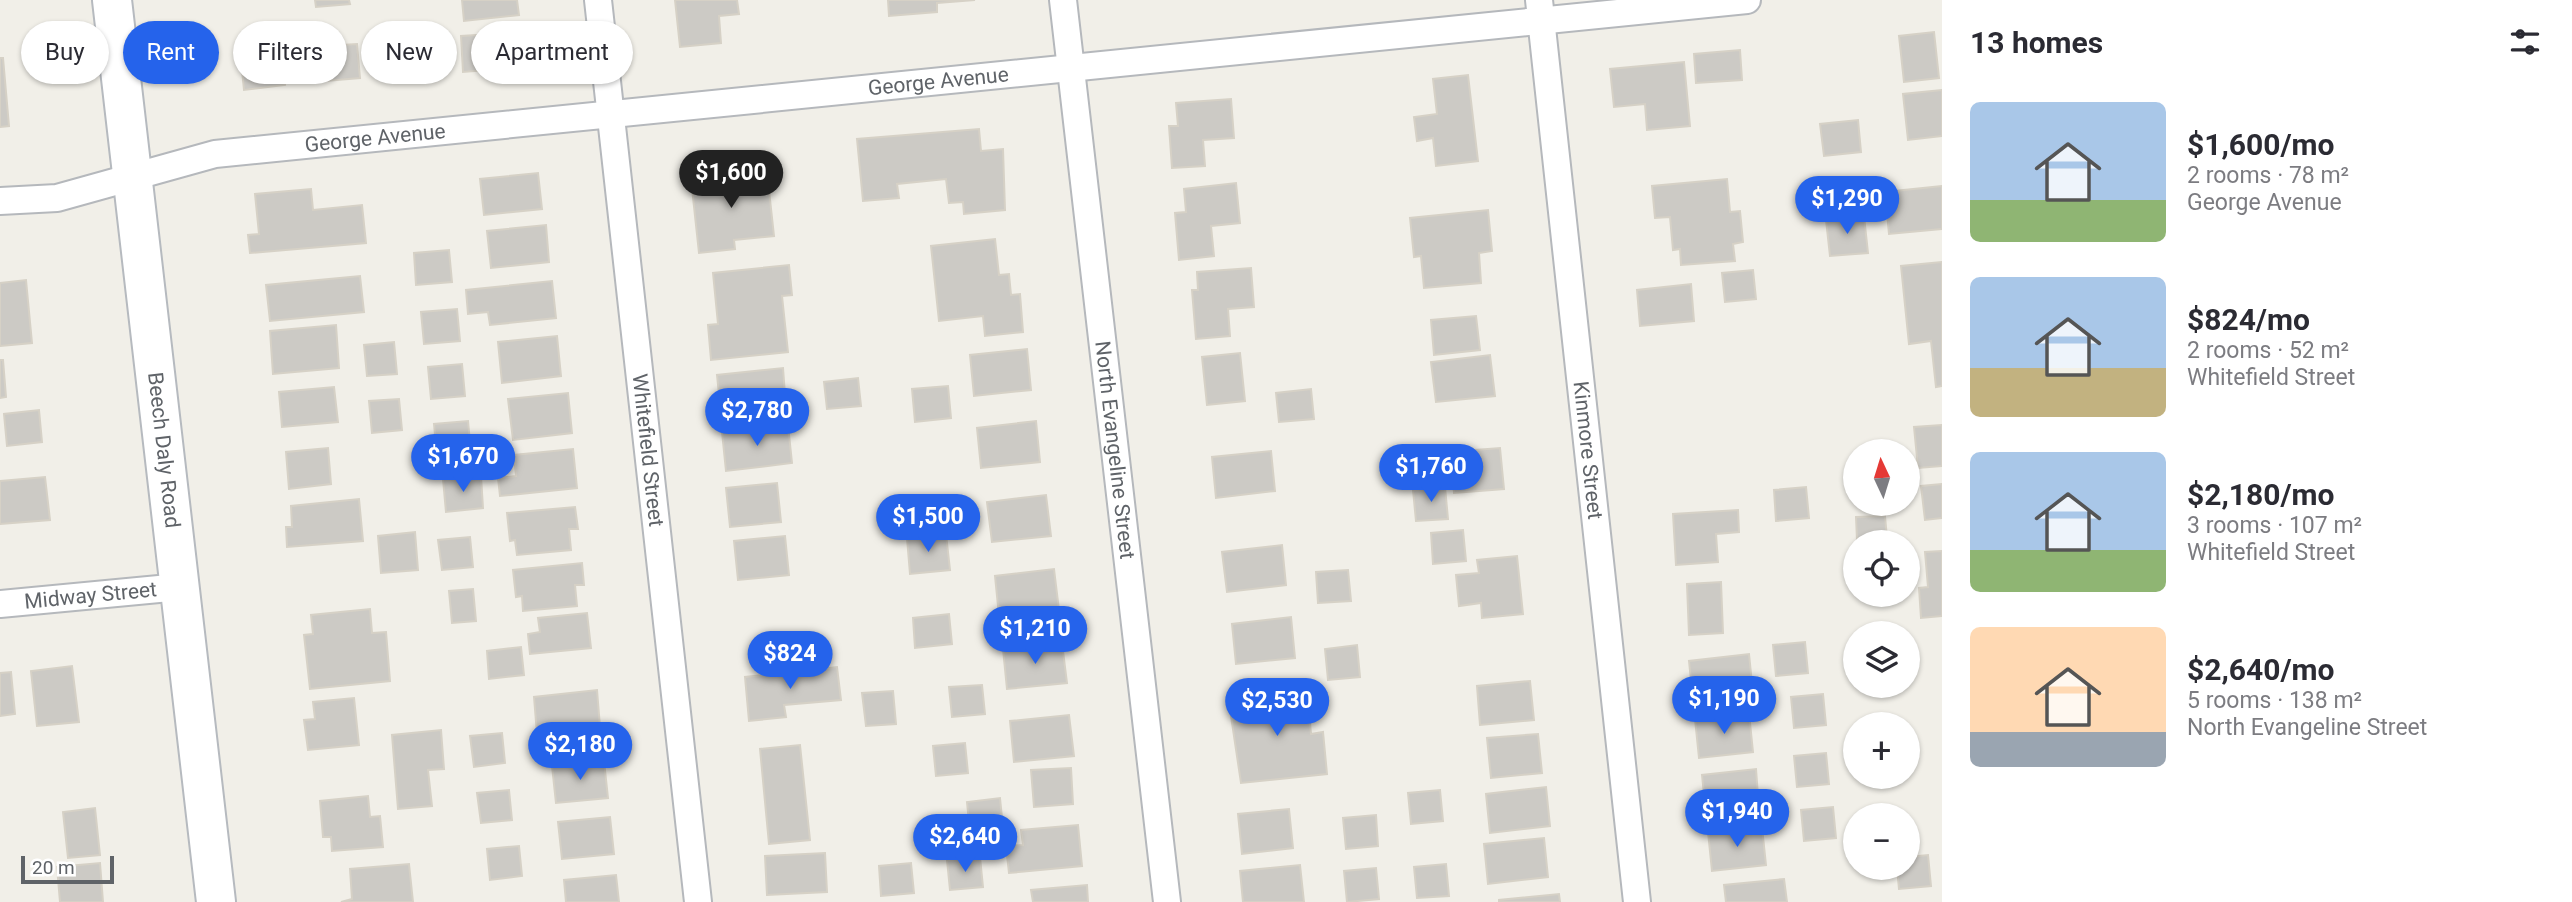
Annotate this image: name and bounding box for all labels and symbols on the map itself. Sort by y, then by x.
street label: George Avenue [867,62,1010,100]
street label: George Avenue [304,119,447,157]
pin: $1,600 [674,150,788,210]
pin: $1,290 [1790,176,1904,236]
street label: North Evangeline Street [1090,340,1139,561]
street label: Beech Daly Road [143,371,185,529]
street label: Whitefield Street [628,373,668,528]
street label: Kinmore Street [1568,380,1607,521]
pin: $2,780 [700,388,814,448]
pin: $1,670 [406,434,520,494]
north arrow [1843,439,1920,516]
pin: $1,760 [1374,444,1488,504]
pin: $1,500 [871,494,985,554]
street label: Midway Street [23,577,158,614]
pin: $1,210 [978,606,1092,666]
pin: $824 [749,632,831,691]
pin: $1,190 [1667,676,1781,736]
pin: $2,530 [1220,678,1334,738]
pin: $2,180 [523,722,637,782]
pin: $1,940 [1680,790,1794,849]
pin: $2,640 [908,814,1022,874]
scale bar [21,853,114,885]

